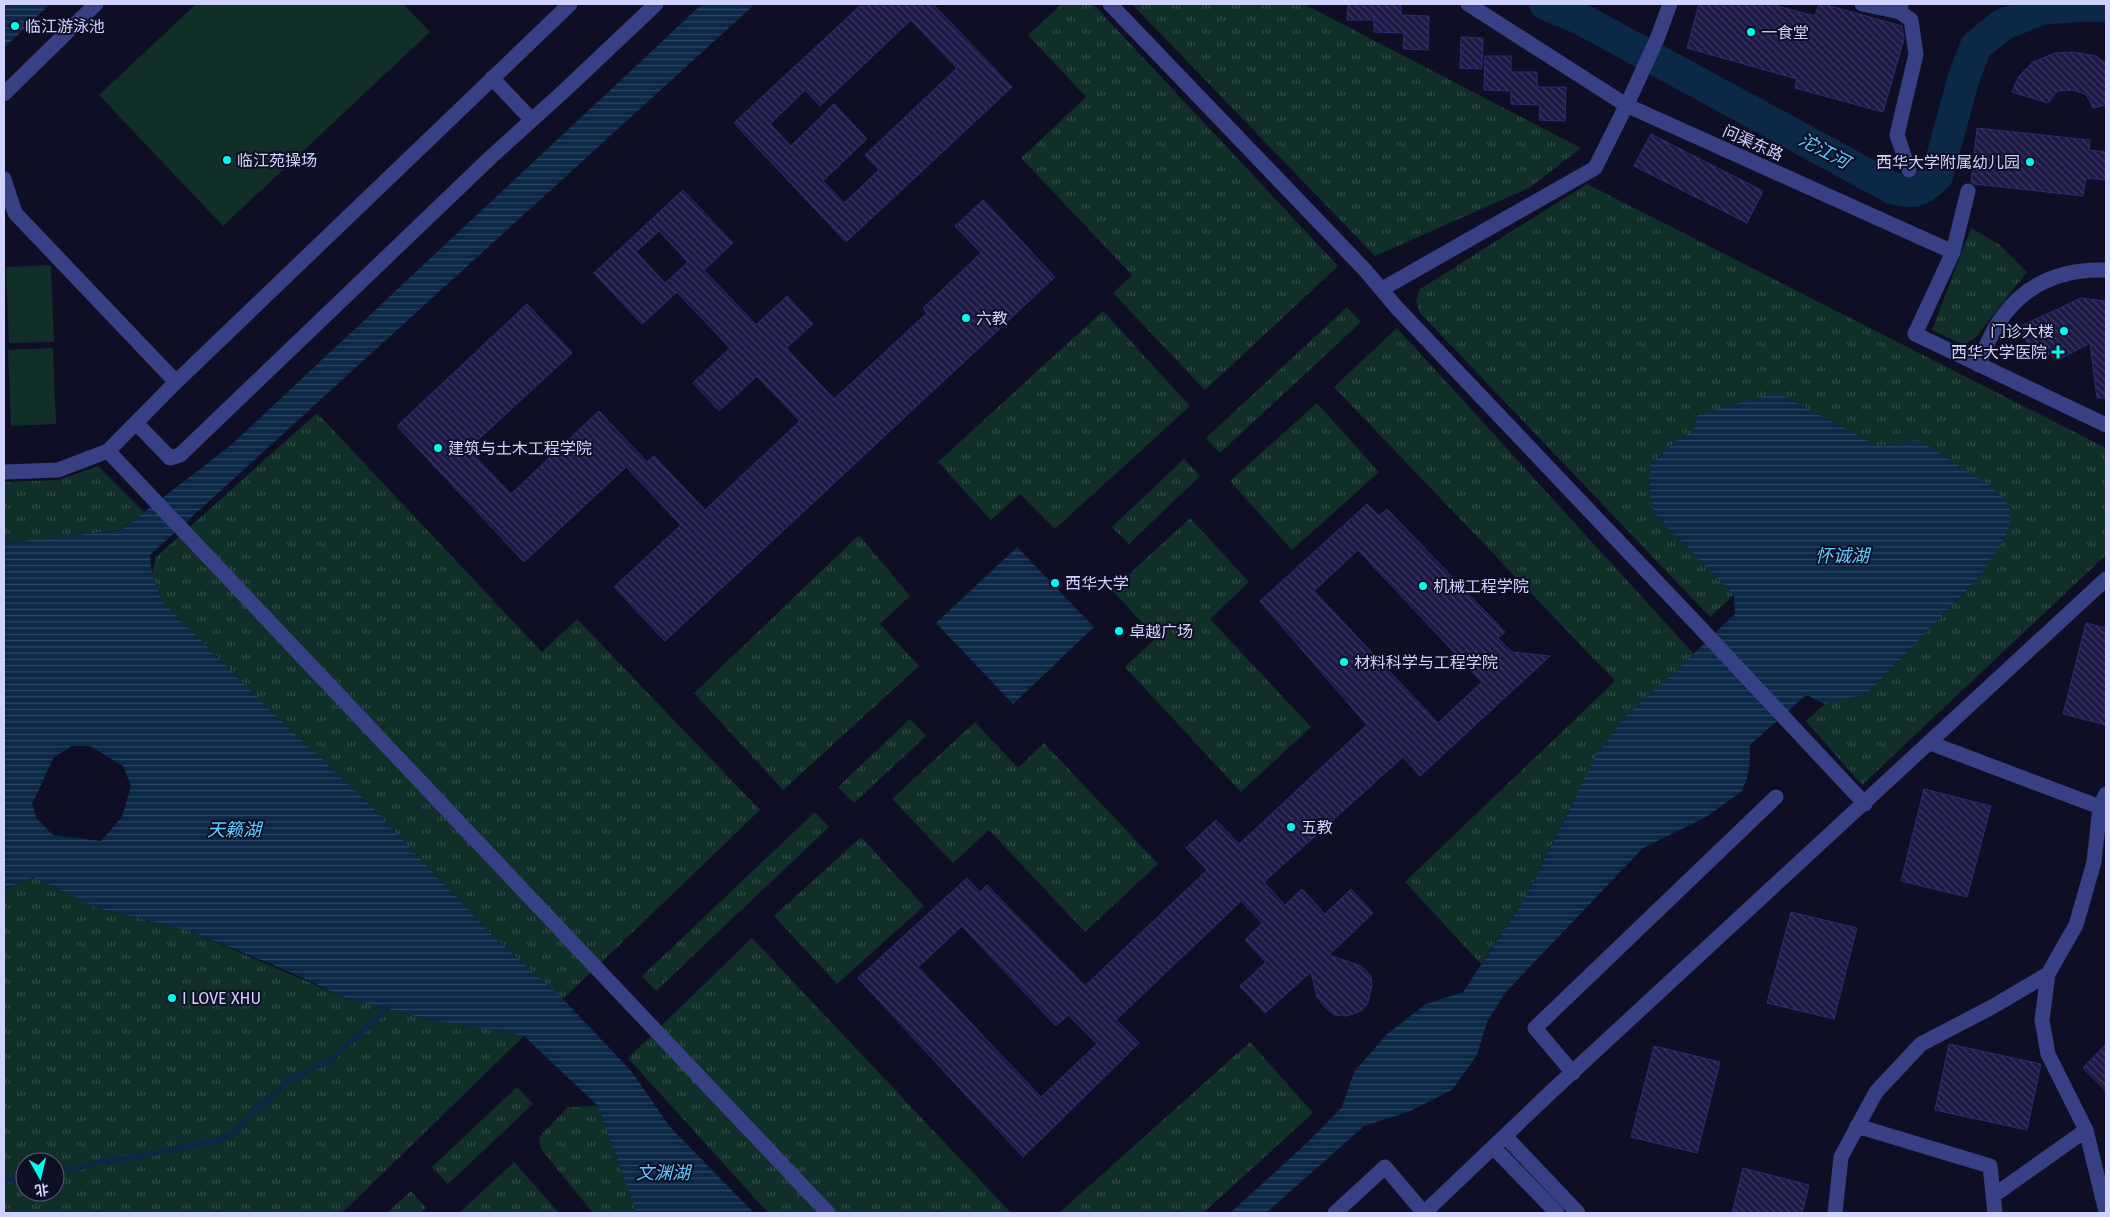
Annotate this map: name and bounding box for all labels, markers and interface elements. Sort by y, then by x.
place label: 临江游泳池 [25,17,105,36]
marker: 临江游泳池 [9,20,21,32]
place label: 一食堂 [1761,23,1809,42]
marker: 一食堂 [1745,26,1757,38]
street label: 问渠东路 [1720,121,1786,165]
water label: 沱江河 [1795,129,1856,175]
place label: 临江苑操场 [237,151,317,170]
place label: 西华大学附属幼儿园 [1876,153,2020,172]
marker: 临江苑操场 [221,154,233,166]
marker: 西华大学附属幼儿园 [2024,156,2036,168]
place label: 六教 [976,309,1008,328]
marker: 六教 [960,312,972,324]
place label: 门诊大楼 [1990,322,2054,341]
marker: 门诊大楼 [2058,325,2070,337]
place label: 西华大学医院 [1951,343,2047,362]
marker: 西华大学医院 [2051,345,2065,359]
place label: 建筑与土木工程学院 [448,439,592,458]
marker: 建筑与土木工程学院 [432,442,444,454]
water label: 怀诚湖 [1815,545,1872,567]
place label: 西华大学 [1065,574,1129,593]
marker: 西华大学 [1049,577,1061,589]
place label: 机械工程学院 [1433,577,1529,596]
marker: 机械工程学院 [1417,580,1429,592]
place label: 卓越广场 [1129,622,1193,641]
marker: 卓越广场 [1113,625,1125,637]
place label: 材料科学与工程学院 [1354,653,1498,672]
marker: 材料科学与工程学院 [1338,656,1350,668]
place label: 五教 [1301,818,1333,837]
water label: 天籁湖 [207,819,264,841]
marker: 五教 [1285,821,1297,833]
place label: I LOVE XHU [182,989,261,1008]
marker: I LOVE XHU [166,992,178,1004]
north arrow [15,1152,65,1202]
water label: 文渊湖 [636,1162,693,1184]
text: 北 [34,1180,50,1199]

